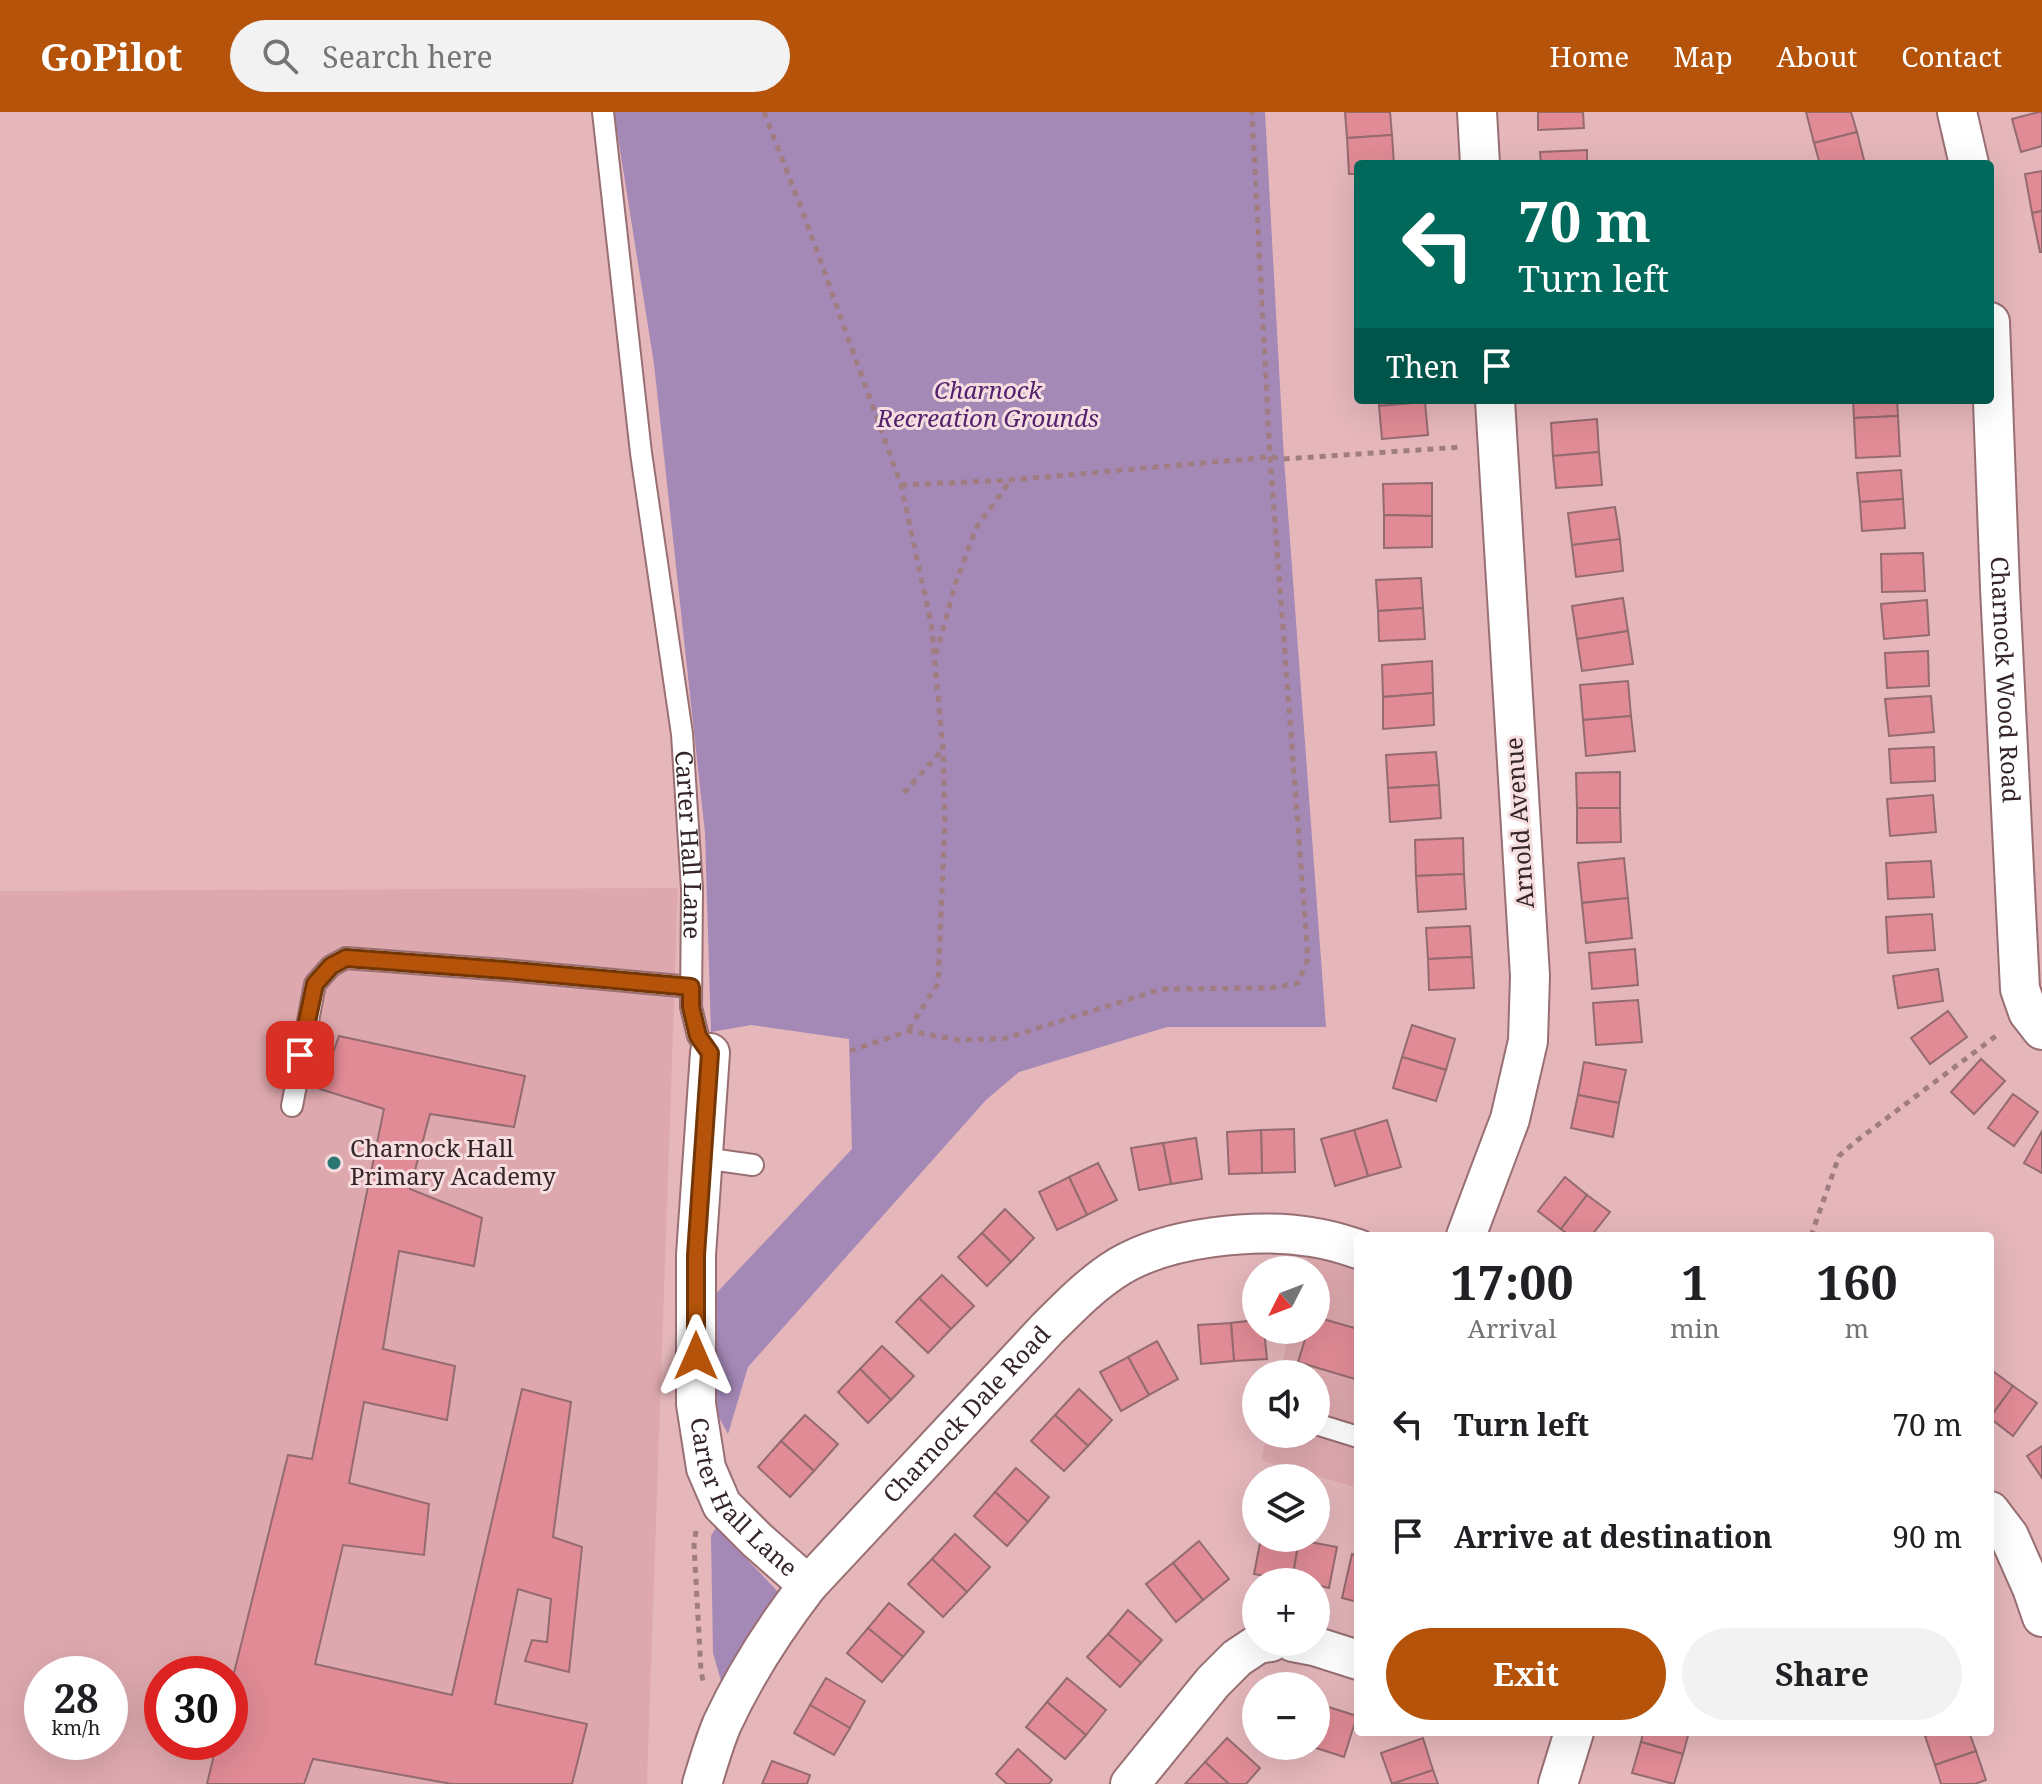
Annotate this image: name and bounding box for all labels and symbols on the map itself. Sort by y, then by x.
park label: Charnock Recreation Grounds [876,373,1099,434]
street label: Charnock Wood Road [1984,556,2029,804]
street label: Arnold Avenue [1496,736,1541,910]
street label: Carter Hall Lane [668,749,710,939]
pin [266,1021,334,1089]
place label: Charnock Hall Primary Academy [350,1131,556,1192]
marker: Charnock Hall Primary Academy [325,1154,343,1172]
north arrow [1242,1256,1330,1344]
position arrow [654,1314,738,1398]
street label: Charnock Dale Road [875,1318,1057,1510]
street label: Carter Hall Lane [683,1415,805,1583]
speed limit sign: 30 [144,1656,248,1760]

